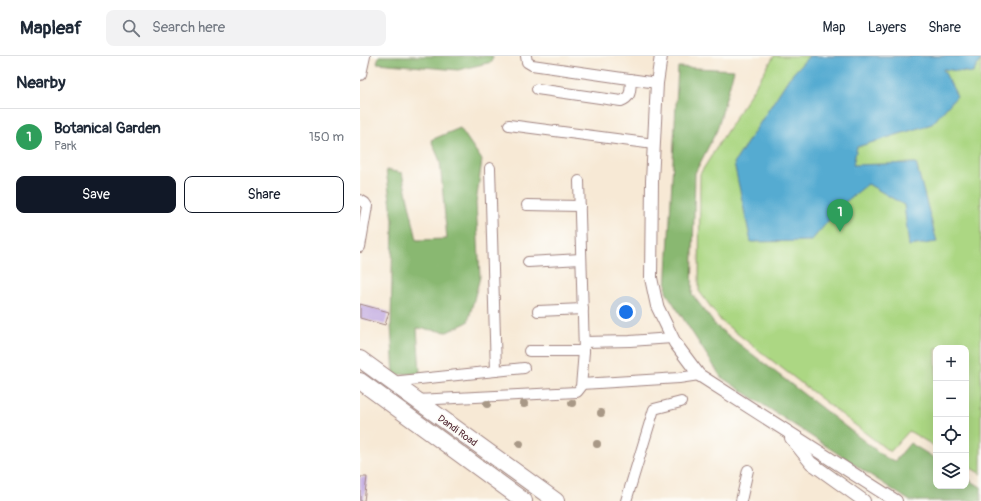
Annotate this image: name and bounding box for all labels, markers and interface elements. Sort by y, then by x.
search box [106,10,386,46]
text: Mapleaf [20,16,82,40]
icon: search [120,17,142,39]
text: Search here [152,18,225,37]
text: Map [823,19,846,36]
text: Layers [868,19,906,36]
text: Share [928,19,961,36]
text: Nearby [16,72,65,93]
text: Botanical Garden [54,119,161,138]
text: 1 [26,129,32,145]
text: 150 m [309,129,344,145]
text: Park [54,138,77,154]
button: Save [16,176,176,213]
button: Share [184,176,344,213]
pin: 1 [827,199,853,232]
your location [616,302,636,322]
map controls [933,345,969,489]
button: + [933,345,969,381]
button: − [933,381,969,417]
street label: Dandi Road [435,412,480,449]
button: locate [933,417,969,453]
button: layers [933,453,969,489]

